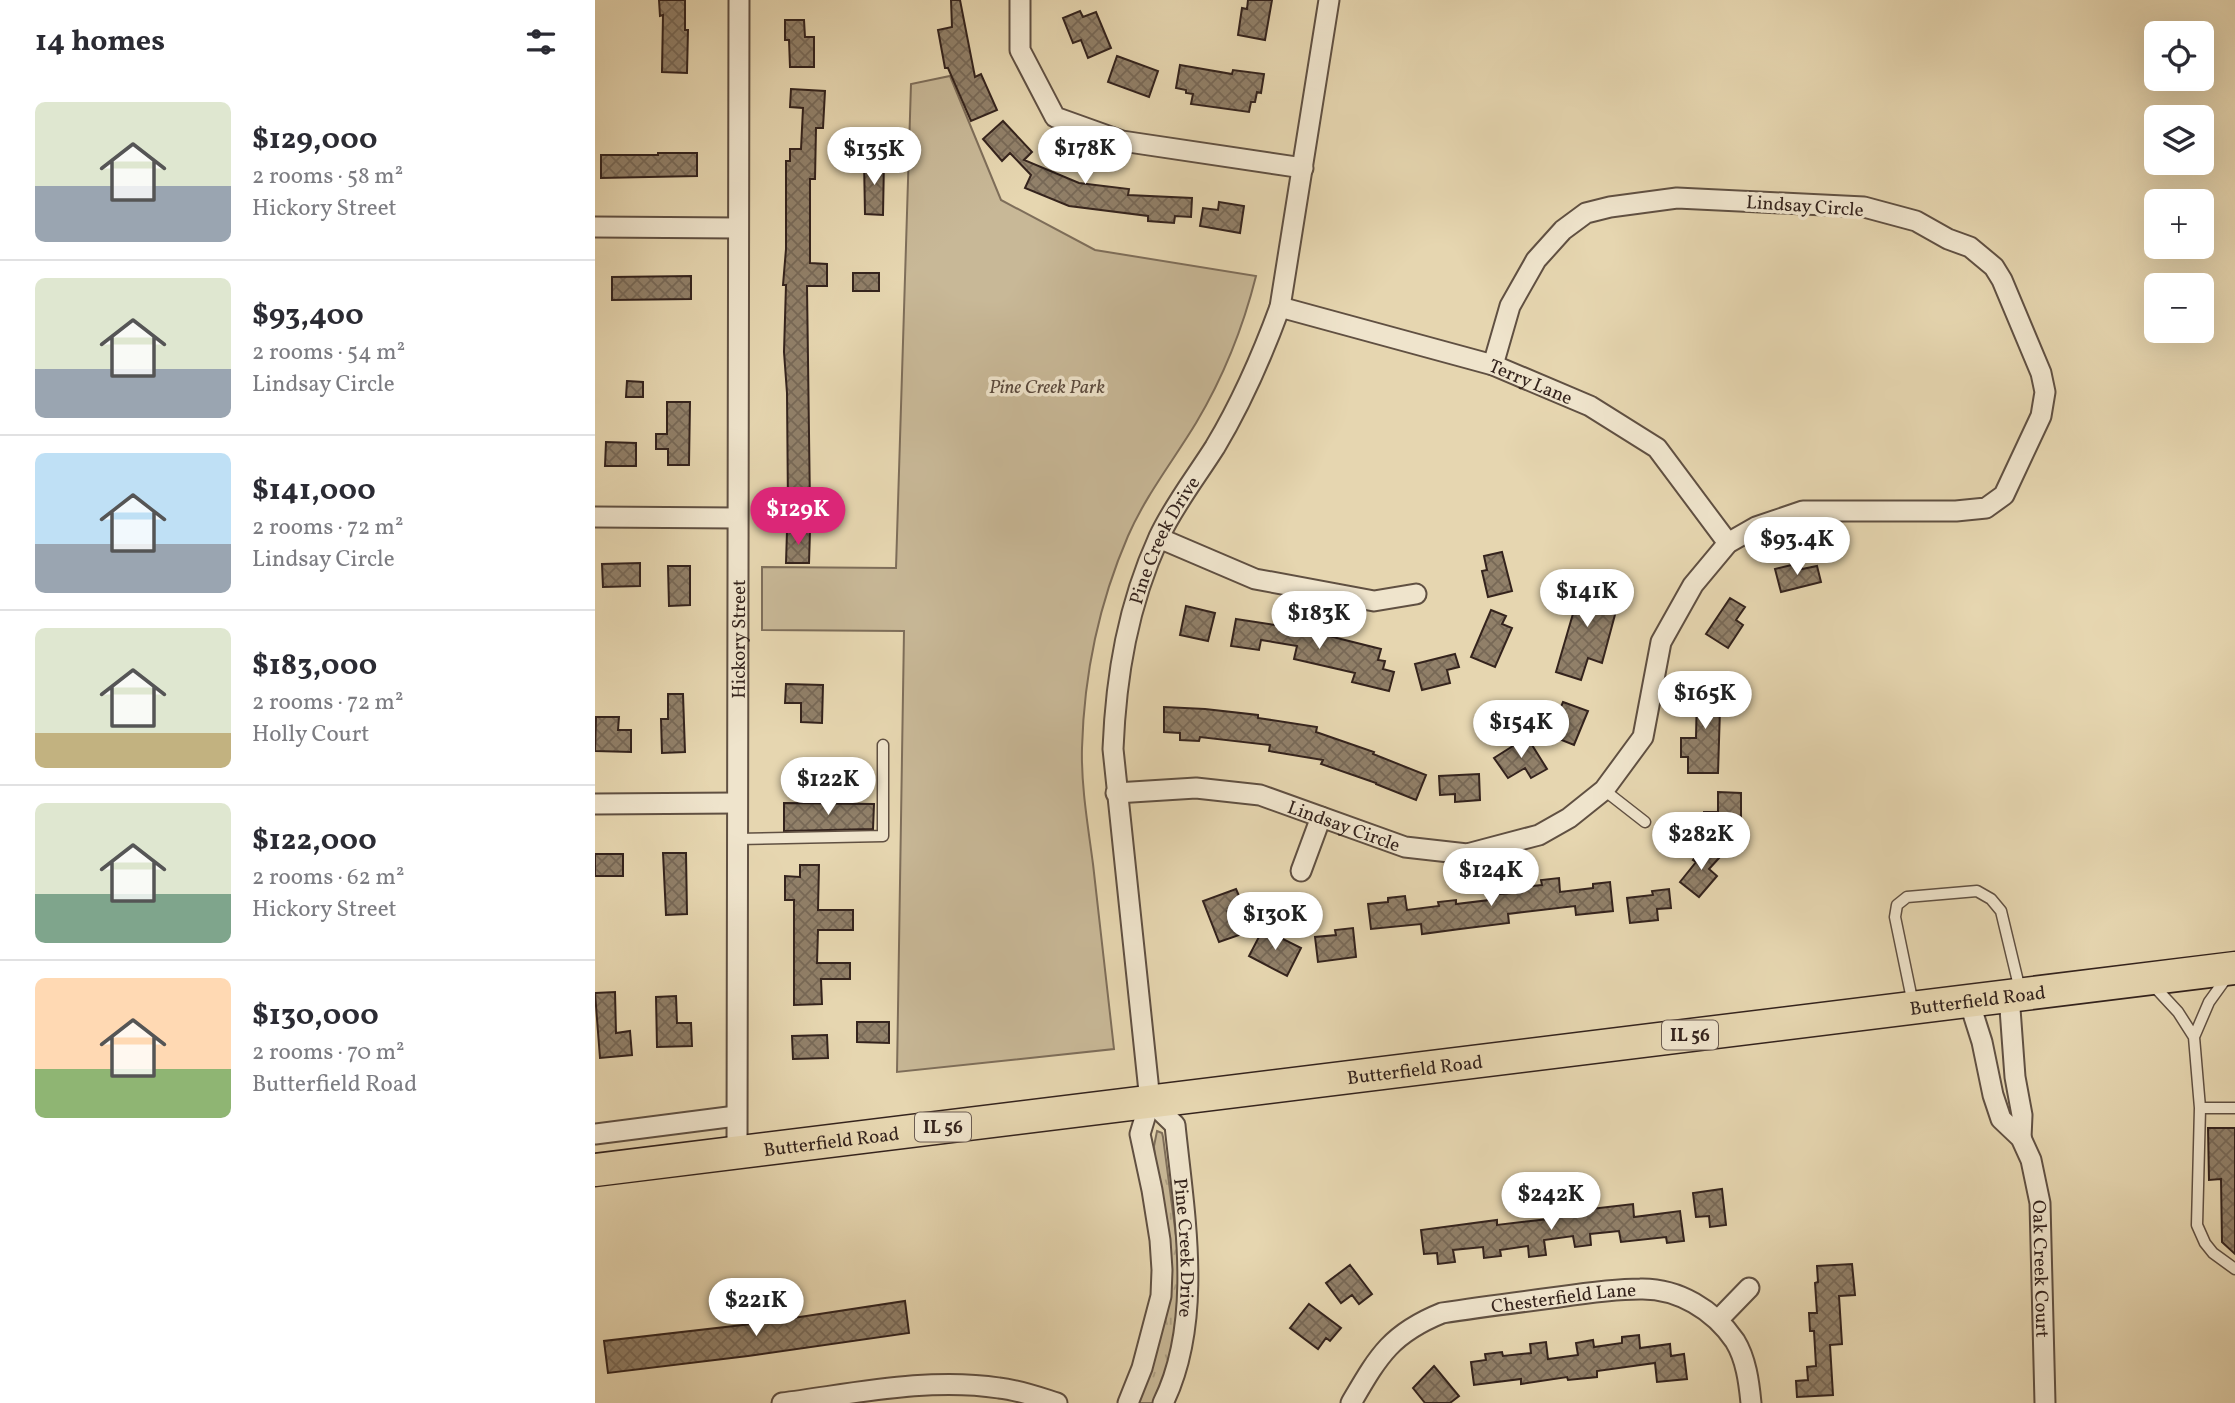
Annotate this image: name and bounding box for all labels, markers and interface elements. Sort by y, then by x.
text: 14 homes [35,21,165,63]
map controls [2144,21,2214,343]
button: locate [2144,21,2214,91]
icon: filters [522,23,560,61]
button: layers [2144,105,2214,175]
text: $129,000 [252,119,378,161]
pin: $178K [1036,127,1134,186]
pin: $135K [825,128,923,187]
icon: home [91,130,175,214]
text: $178K [1054,133,1116,165]
text: $135K [843,134,905,166]
text: 2 rooms · 58 m² [252,161,403,193]
button: + [2144,189,2214,259]
street label: Lindsay Circle [1745,190,1864,224]
text: Hickory Street [252,193,397,225]
button: − [2144,273,2214,343]
text: $93,400 [252,295,364,337]
icon: home [91,306,175,390]
text: 2 rooms · 54 m² [252,337,405,369]
street label: Terry Lane [1484,354,1576,412]
text: Lindsay Circle [252,369,395,401]
park label: Pine Creek Park [989,375,1105,401]
text: $141,000 [252,470,376,512]
street label: Pine Creek Drive [1124,472,1207,608]
icon: home [91,481,175,565]
pin: $129K [749,488,847,547]
text: $129K [766,494,830,526]
text: 2 rooms · 72 m² [252,512,403,544]
pin: $93.4K [1740,518,1854,577]
text: $93.4K [1760,524,1834,556]
text: Lindsay Circle [252,544,395,576]
pin: $141K [1538,570,1636,629]
text: $141K [1556,576,1618,608]
street label: Hickory Street [727,579,753,699]
pin: $183K [1270,592,1368,651]
text: $183K [1288,598,1351,630]
text: $183,000 [252,645,377,687]
icon: home [91,656,175,740]
pin: $165K [1656,672,1754,731]
text: $165K [1674,678,1736,710]
text: 2 rooms · 72 m² [252,687,403,719]
pin: $154K [1472,700,1570,760]
text: $154K [1489,707,1553,739]
text: Holly Court [252,719,369,751]
pin: $122K [779,758,877,817]
text: $122K [797,764,859,796]
street label: Lindsay Circle [1284,795,1403,859]
pin: $282K [1652,812,1750,872]
text: $282K [1668,819,1734,851]
text: $122,000 [252,820,377,862]
icon: home [91,831,175,915]
pin: $124K [1442,848,1540,908]
text: $124K [1459,855,1523,887]
text: 2 rooms · 62 m² [252,862,404,894]
pin: $130K [1226,892,1324,952]
text: Hickory Street [252,894,397,926]
text: $130K [1243,899,1307,931]
street label: Butterfield Road [1908,980,2047,1023]
text: $130,000 [252,995,379,1037]
icon: home [91,1006,175,1090]
road number: IL 56 [1662,1020,1718,1050]
text: 2 rooms · 70 m² [252,1037,405,1069]
street label: Butterfield Road [1346,1050,1484,1092]
text: Butterfield Road [252,1069,417,1101]
road number: IL 56 [915,1112,971,1142]
street label: Butterfield Road [762,1122,901,1164]
pin: $242K [1502,1172,1600,1232]
street label: Pine Creek Drive [1166,1177,1199,1319]
text: $242K [1517,1179,1585,1211]
street label: Oak Creek Court [2025,1200,2054,1339]
pin: $221K [707,1278,805,1338]
street label: Chesterfield Lane [1490,1278,1637,1321]
text: $221K [725,1285,787,1317]

